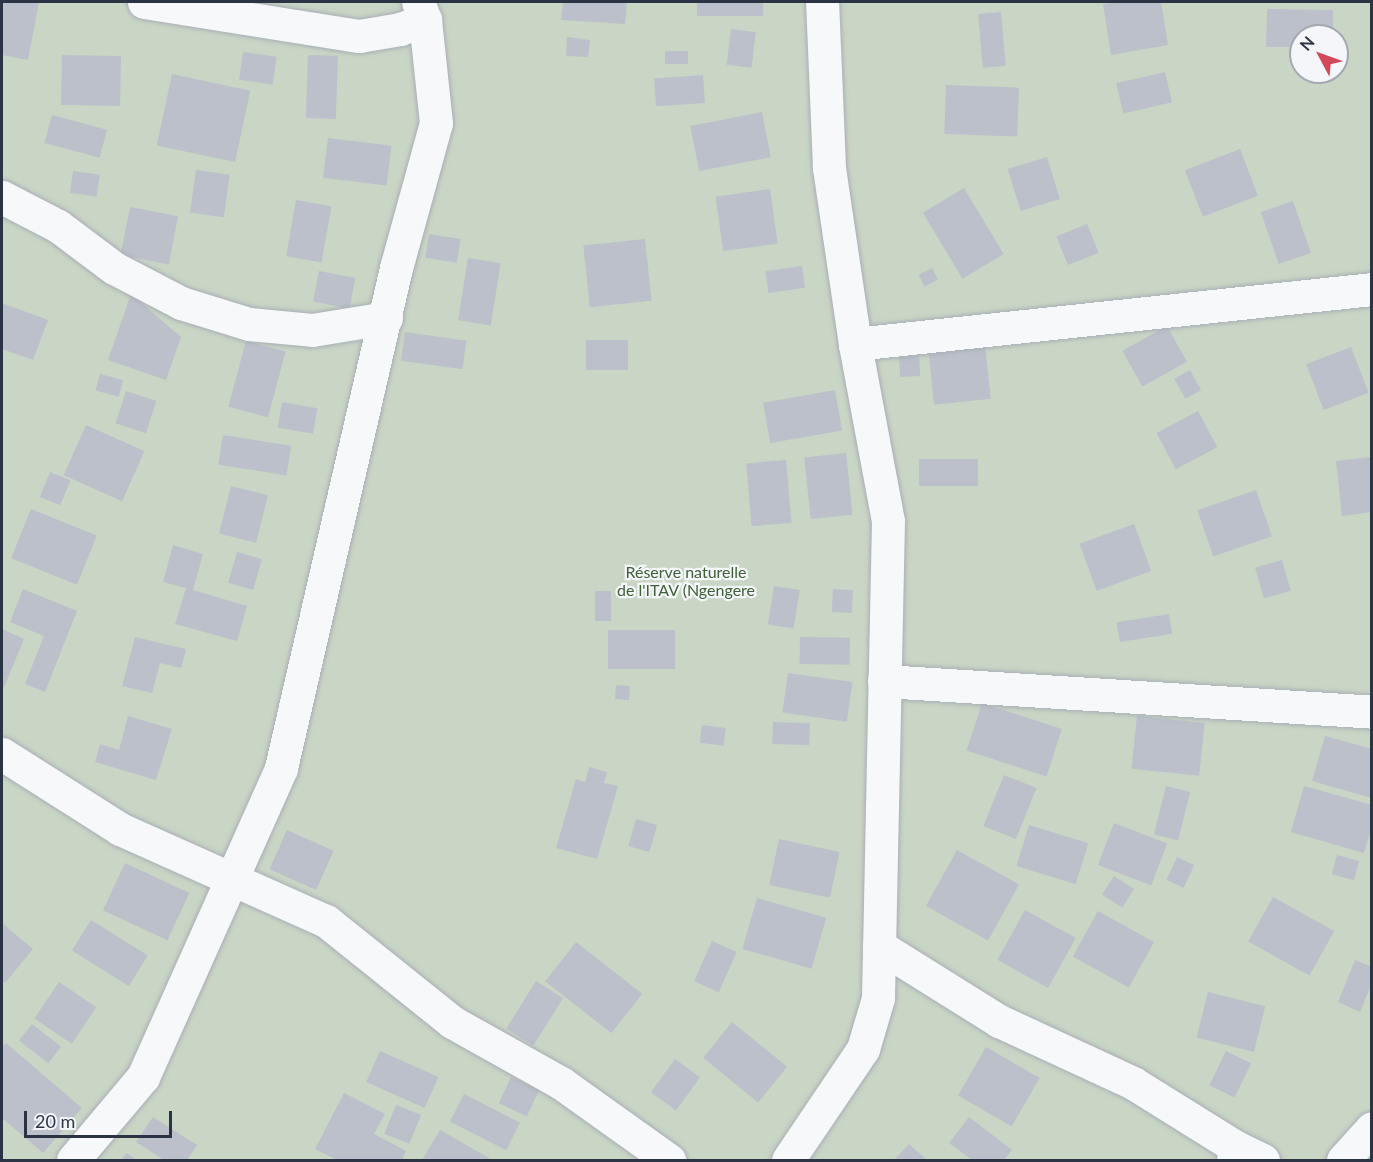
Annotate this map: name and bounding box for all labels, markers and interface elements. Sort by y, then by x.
north arrow [1289,24,1349,84]
text: N [1295,32,1318,54]
park label: Réserve naturelle de l'ITAV (Ngengere [617,562,755,600]
scale bar [27,1099,176,1137]
text: 20 m [35,1110,75,1132]

